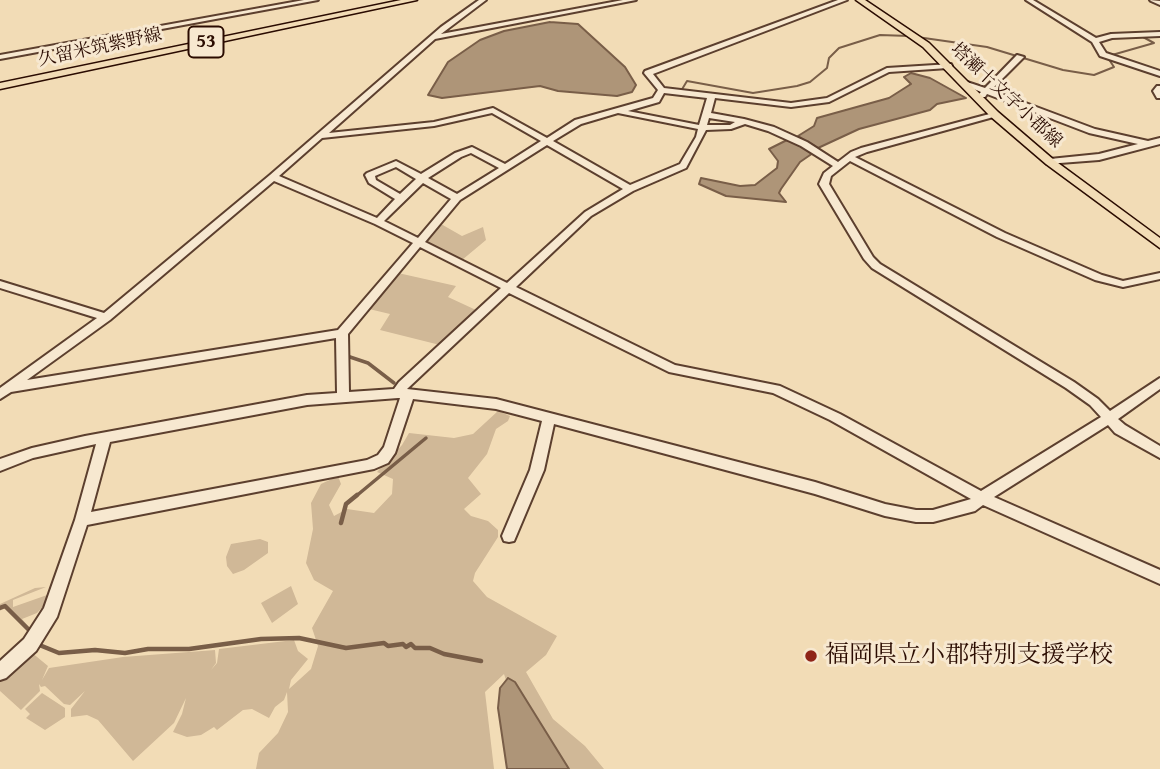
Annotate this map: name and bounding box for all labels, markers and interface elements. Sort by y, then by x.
street label: 久留米筑紫野線 [36,24,164,72]
road number: 53 [188,26,224,58]
street label: 塔瀬十文字小郡線 [946,39,1066,153]
place label: 福岡県立小郡特別支援学校 [825,642,1113,670]
marker: 福岡県立小郡特別支援学校 [803,648,819,664]

